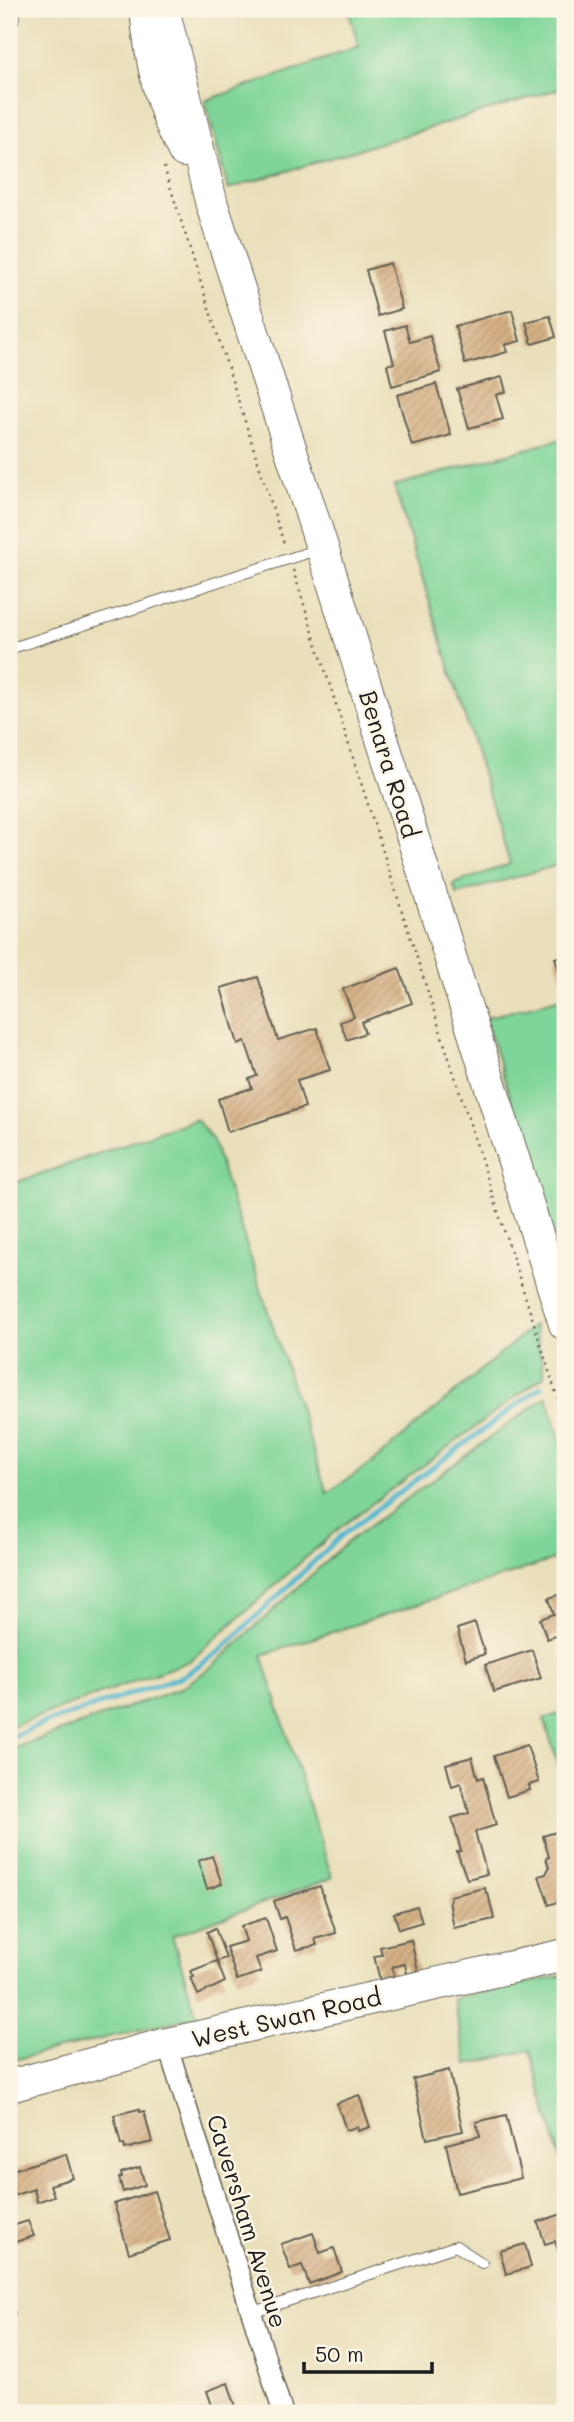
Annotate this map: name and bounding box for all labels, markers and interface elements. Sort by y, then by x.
street label: Benara Road [353,687,427,841]
street label: West Swan Road [188,1980,384,2054]
street label: Caversham Avenue [201,2110,295,2332]
scale bar [304,2331,432,2375]
text: 50 m [315,2340,364,2367]

